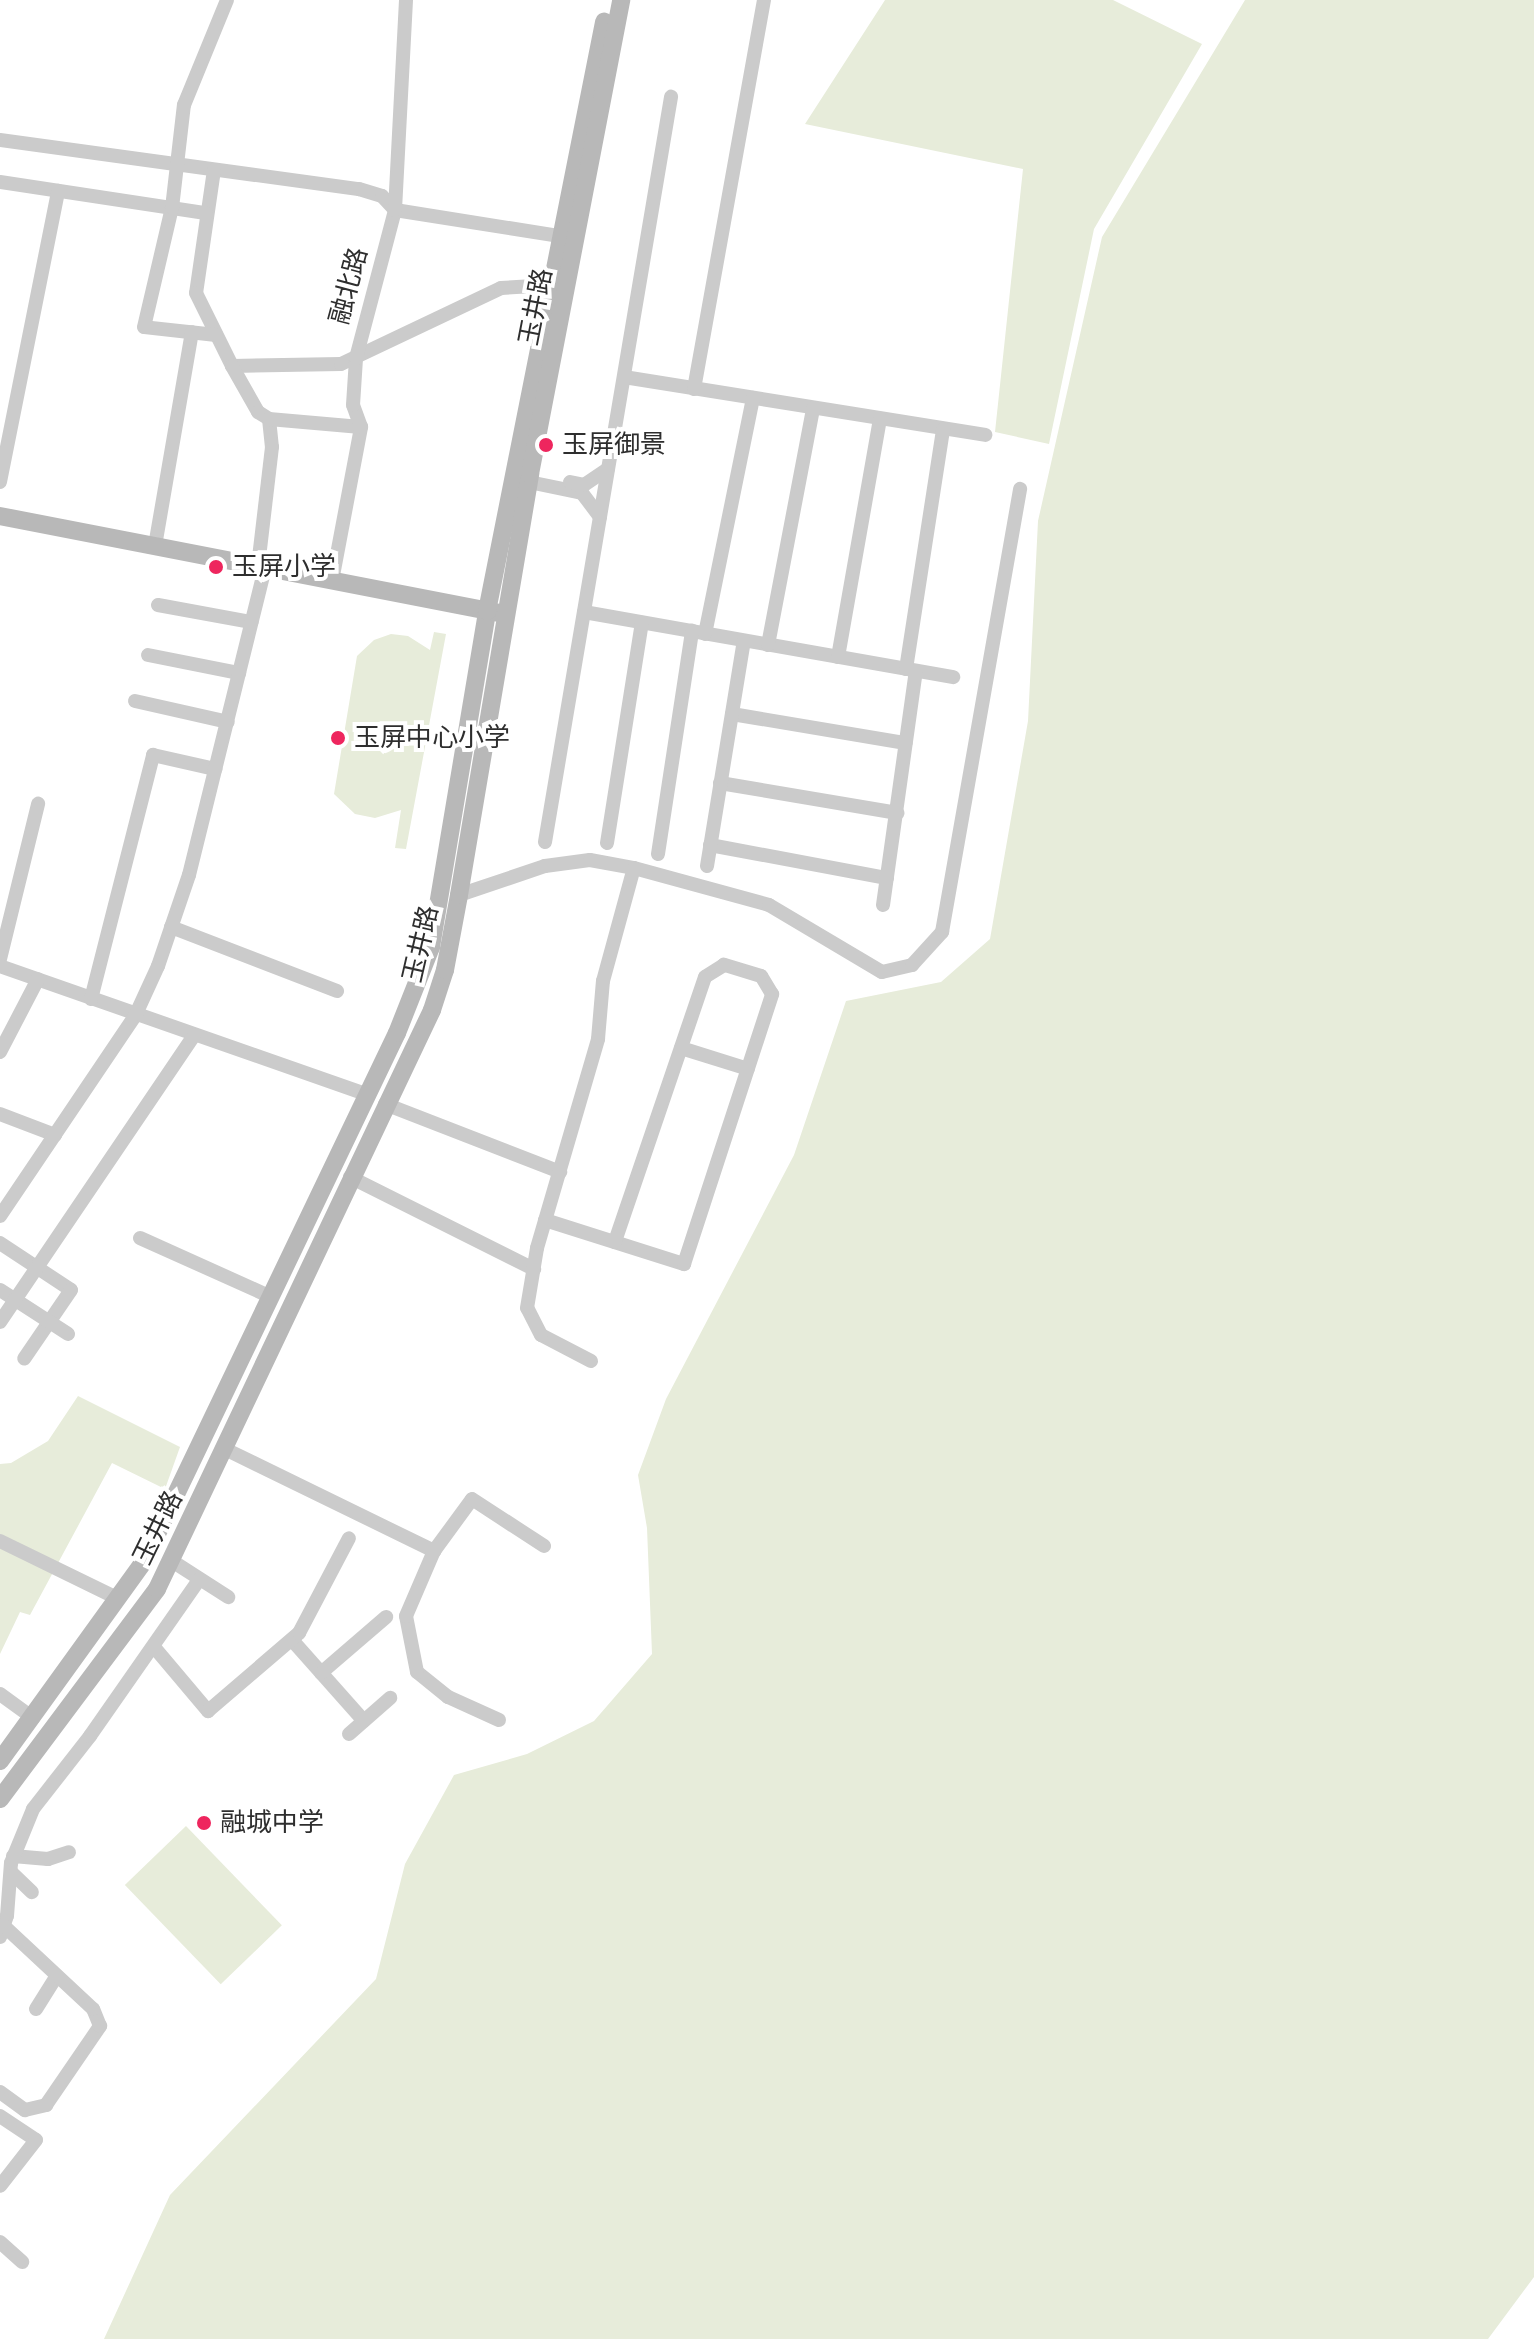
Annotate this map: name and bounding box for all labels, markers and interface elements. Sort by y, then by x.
street label: 融北路 [324,244,374,328]
street label: 玉井路 [513,266,559,348]
place label: 玉屏御景 [562,429,666,461]
marker: 玉屏御景 [537,436,555,454]
place label: 玉屏小学 [232,551,336,583]
marker: 玉屏小学 [207,558,225,576]
place label: 玉屏中心小学 [354,722,510,754]
marker: 玉屏中心小学 [329,729,347,747]
street label: 玉井路 [397,902,445,986]
street label: 玉井路 [127,1486,189,1570]
place label: 融城中学 [220,1807,324,1839]
marker: 融城中学 [195,1814,213,1832]

